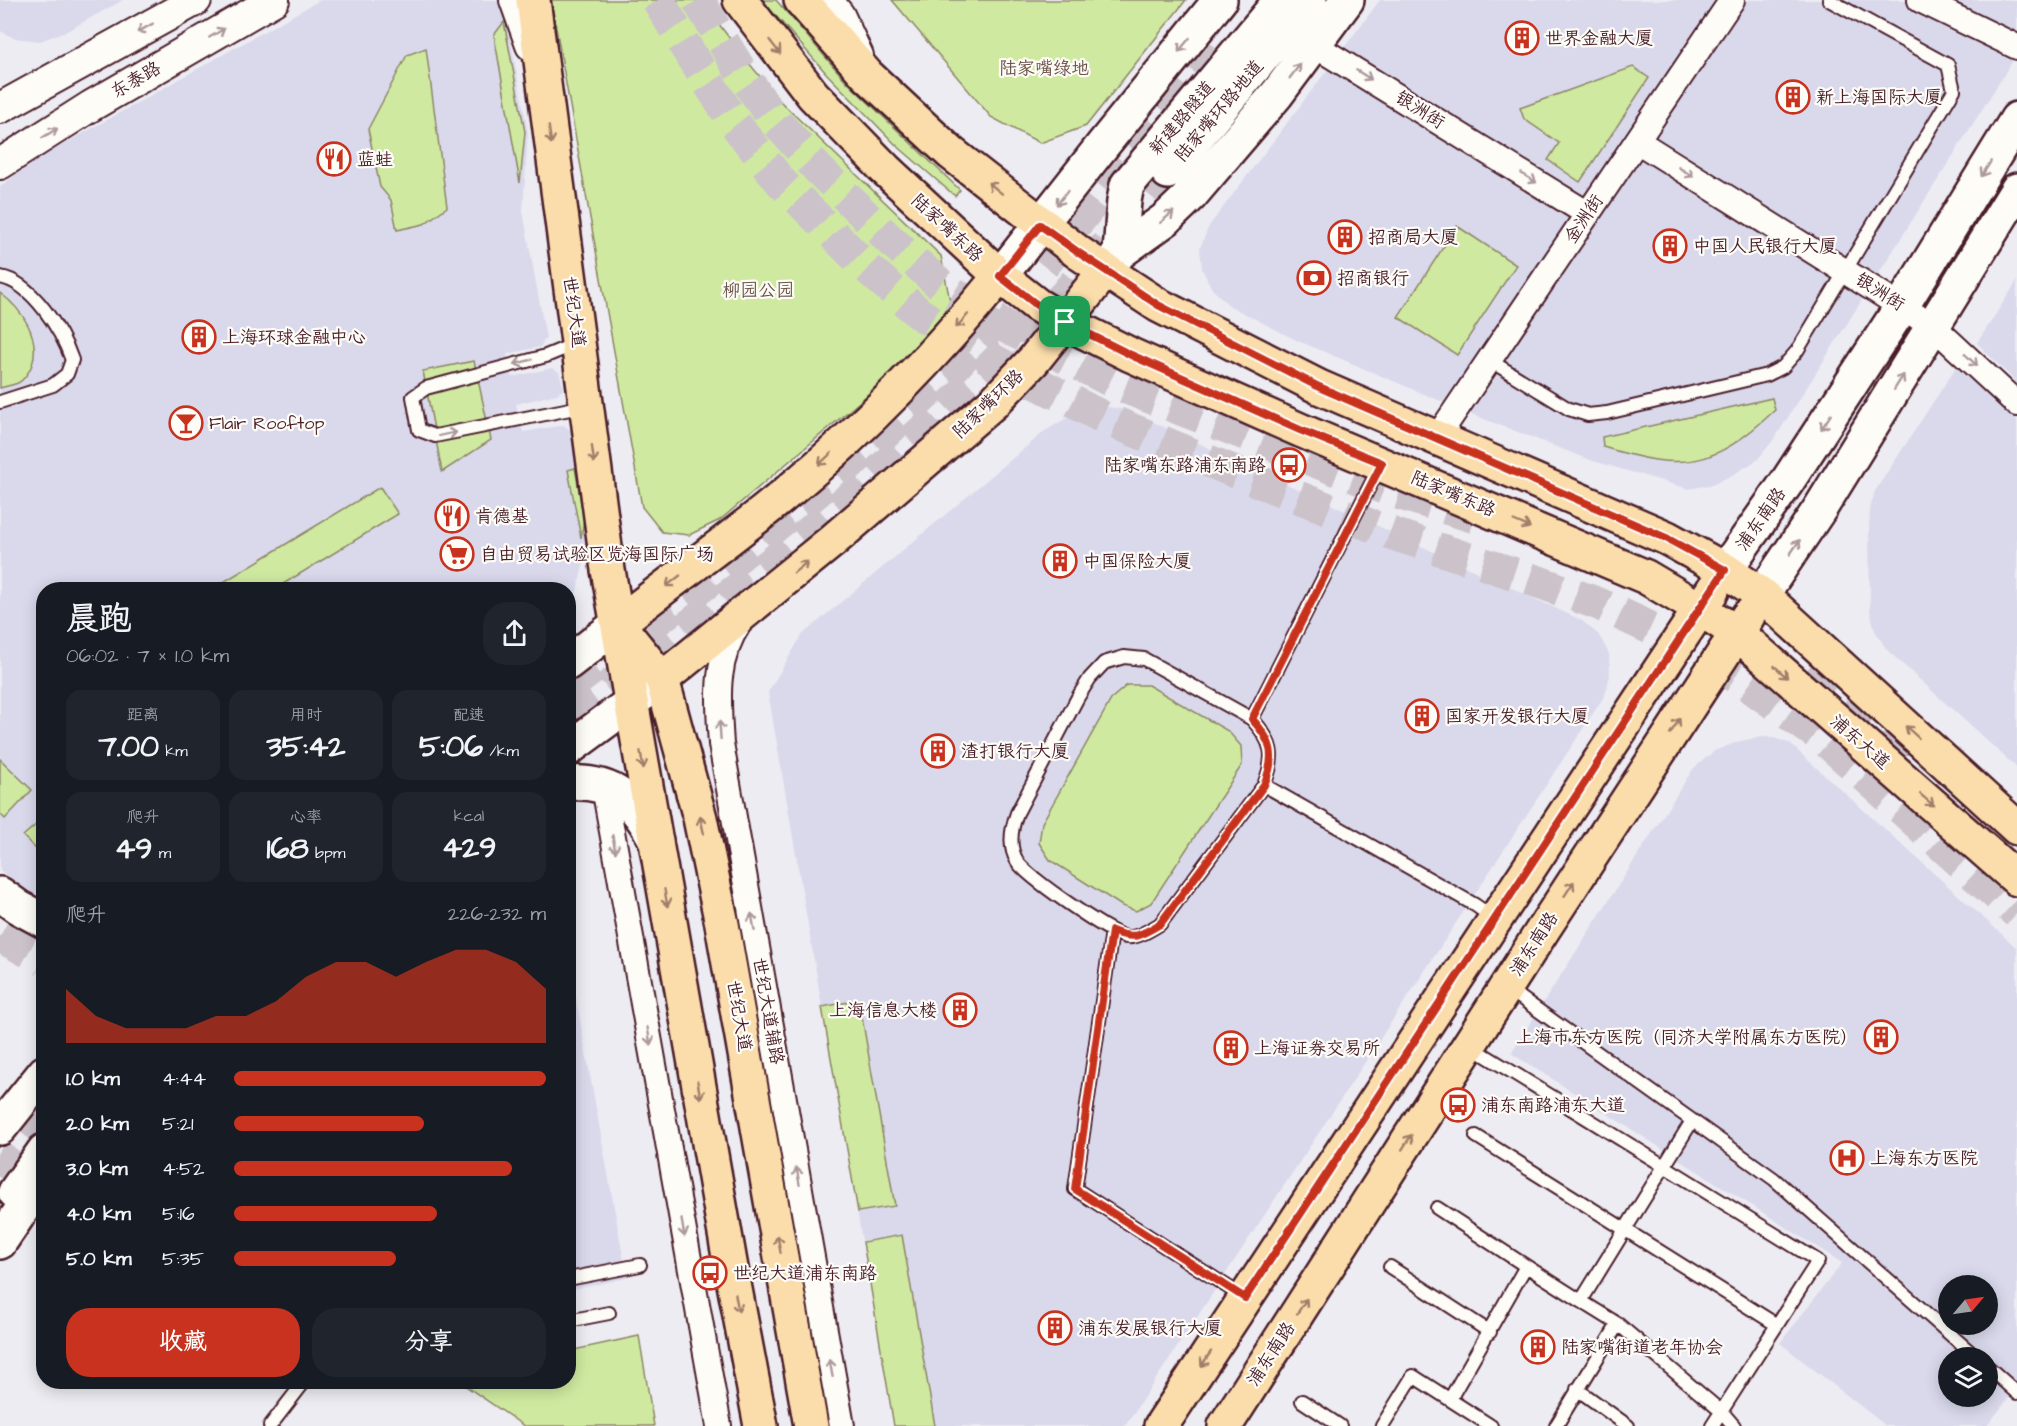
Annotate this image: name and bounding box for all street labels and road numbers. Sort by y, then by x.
street label: 陆家嘴环路地道 [1169,55,1269,167]
street label: 东泰路 [106,56,166,104]
street label: 新建路隧道 [1143,75,1221,161]
street label: 银洲街 [1390,85,1450,135]
street label: 陆家嘴东路 [906,188,988,268]
street label: 金洲街 [1559,190,1609,248]
street label: 银洲街 [1850,267,1910,317]
street label: 世纪大道 [557,275,591,349]
street label: 陆家嘴环路 [947,364,1029,444]
street label: 陆家嘴东路 [1407,465,1499,523]
street label: 浦东南路 [1730,482,1792,556]
street label: 浦东大道 [1825,709,1895,775]
street label: 浦东南路 [1504,907,1564,981]
street label: 世纪大道辅路 [746,956,790,1066]
street label: 世纪大道 [720,978,758,1054]
street label: 浦东南路 [1241,1317,1301,1391]

